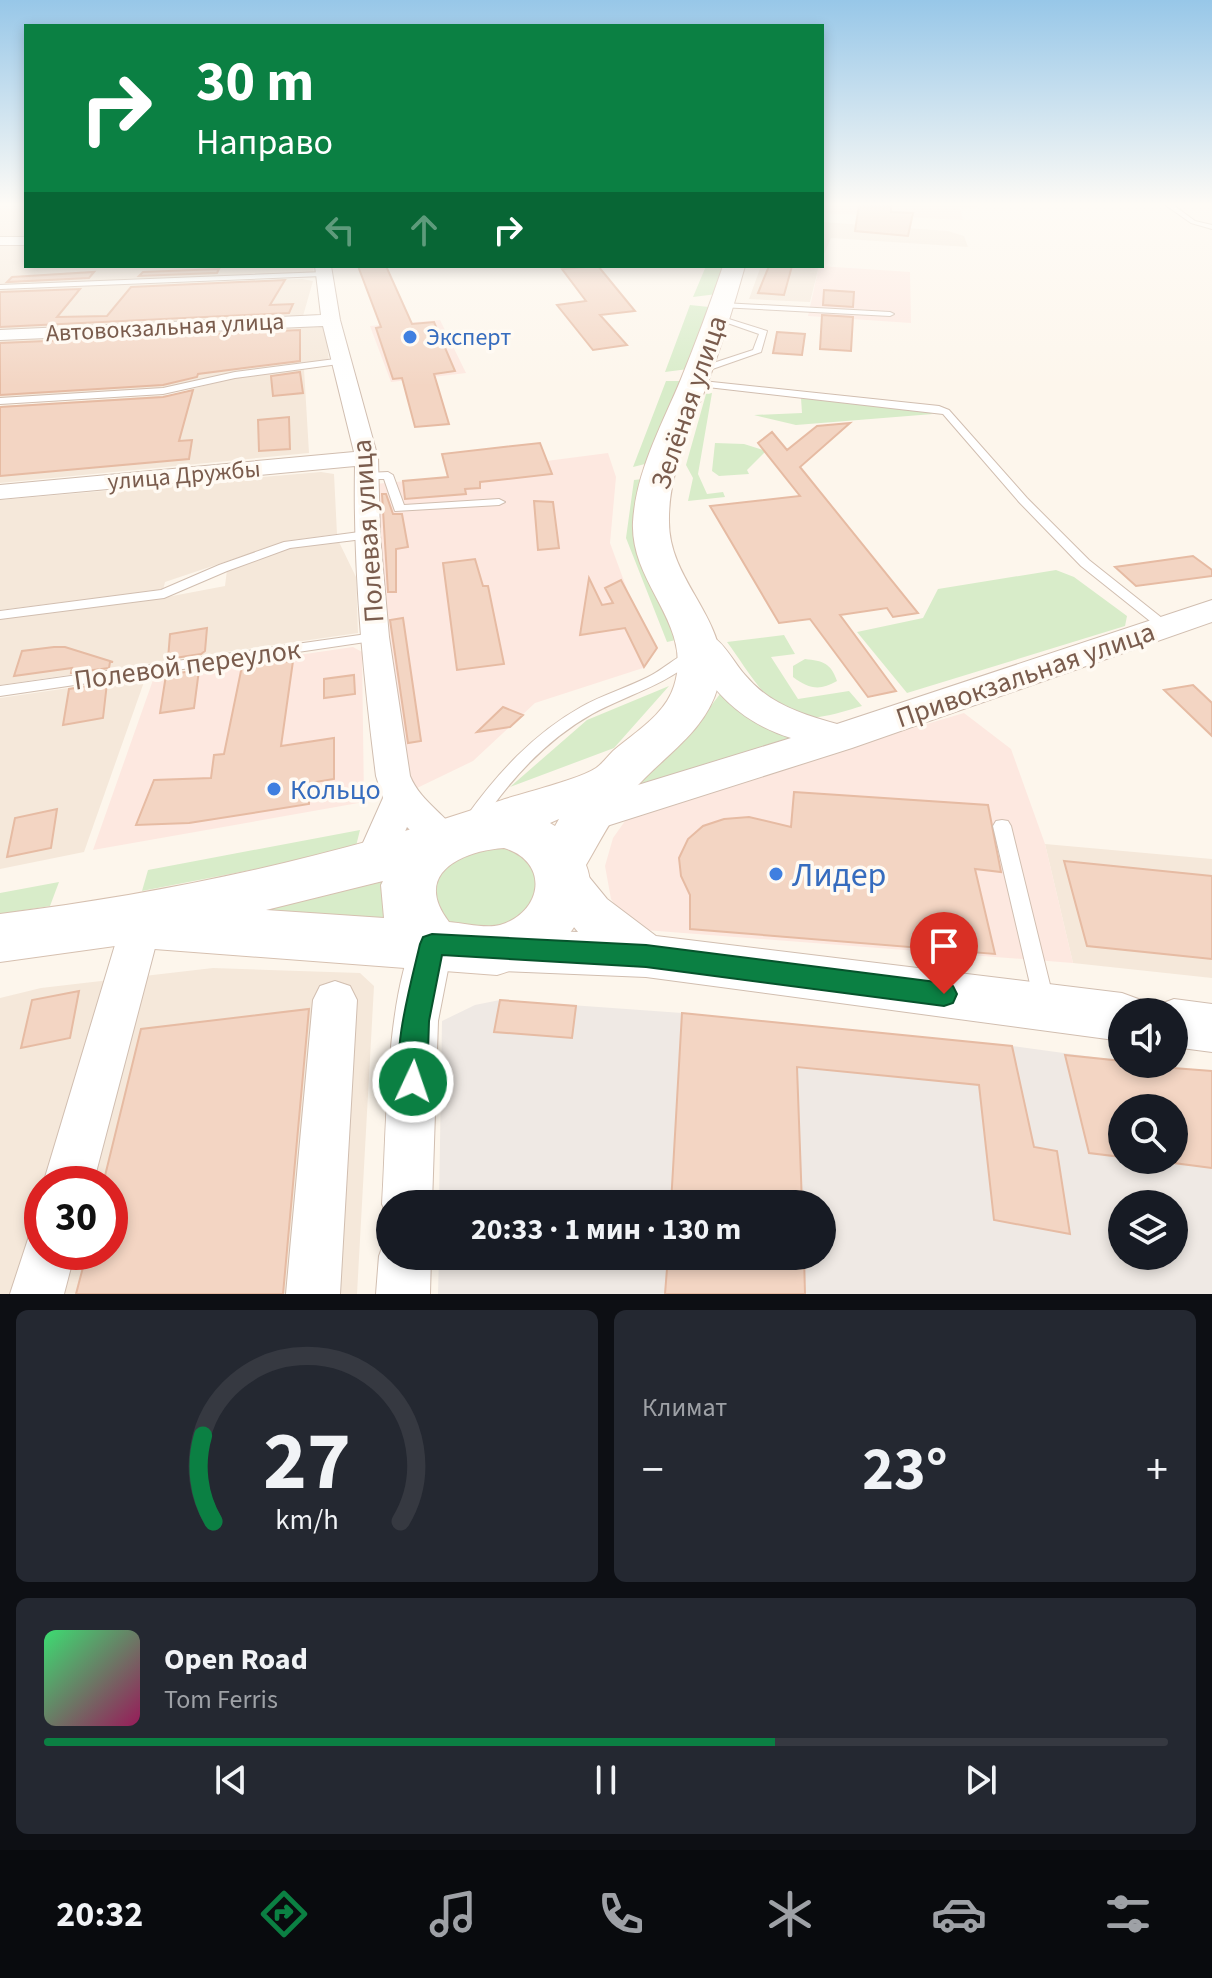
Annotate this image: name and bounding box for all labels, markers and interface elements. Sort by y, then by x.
text: 30 m [196,43,314,122]
icon: right [64,56,168,160]
text: Направо [196,117,333,168]
icon: left [318,208,362,252]
icon: ahead [402,208,446,252]
icon: right [486,208,530,252]
street label: Автовокзальная улица [45,304,285,351]
street label: Зелёная улица [641,310,737,495]
place label: Эксперт [426,320,511,355]
marker: Эксперт [401,328,419,346]
street label: Полевая улица [342,438,394,624]
street label: улица Дружбы [106,451,262,500]
street label: Привокзальная улица [890,612,1160,738]
street label: Полевой переулок [71,629,303,701]
place label: Кольцо [290,770,381,810]
marker: Кольцо [265,780,283,798]
place label: Лидер [792,851,887,900]
marker: Лидер [767,865,785,883]
pin [910,912,978,994]
icon: arrive [922,924,966,968]
map controls [1108,998,1188,1270]
button: sound [1108,998,1188,1078]
position arrow [371,1040,455,1124]
button: search [1108,1094,1188,1174]
speed limit sign: 30 [24,1166,128,1270]
button: layers [1108,1190,1188,1270]
text: 20:33 · 1 мин · 130 m [471,1208,741,1251]
text: Климат [642,1389,727,1426]
text: 27 [263,1403,351,1521]
text: 23° [862,1428,948,1513]
text: − [642,1439,664,1502]
text: + [1146,1439,1168,1502]
text: km/h [275,1500,339,1540]
text: Open Road [164,1638,308,1681]
text: Tom Ferris [164,1681,278,1718]
icon: previous [209,1758,253,1802]
icon: pause [584,1758,628,1802]
icon: next [959,1758,1003,1802]
icon: directions [256,1886,312,1942]
icon: music [425,1886,481,1942]
icon: phone [593,1886,649,1942]
icon: climate [762,1886,818,1942]
icon: car [931,1886,987,1942]
icon: filters [1100,1886,1156,1942]
text: 20:32 [56,1889,143,1940]

